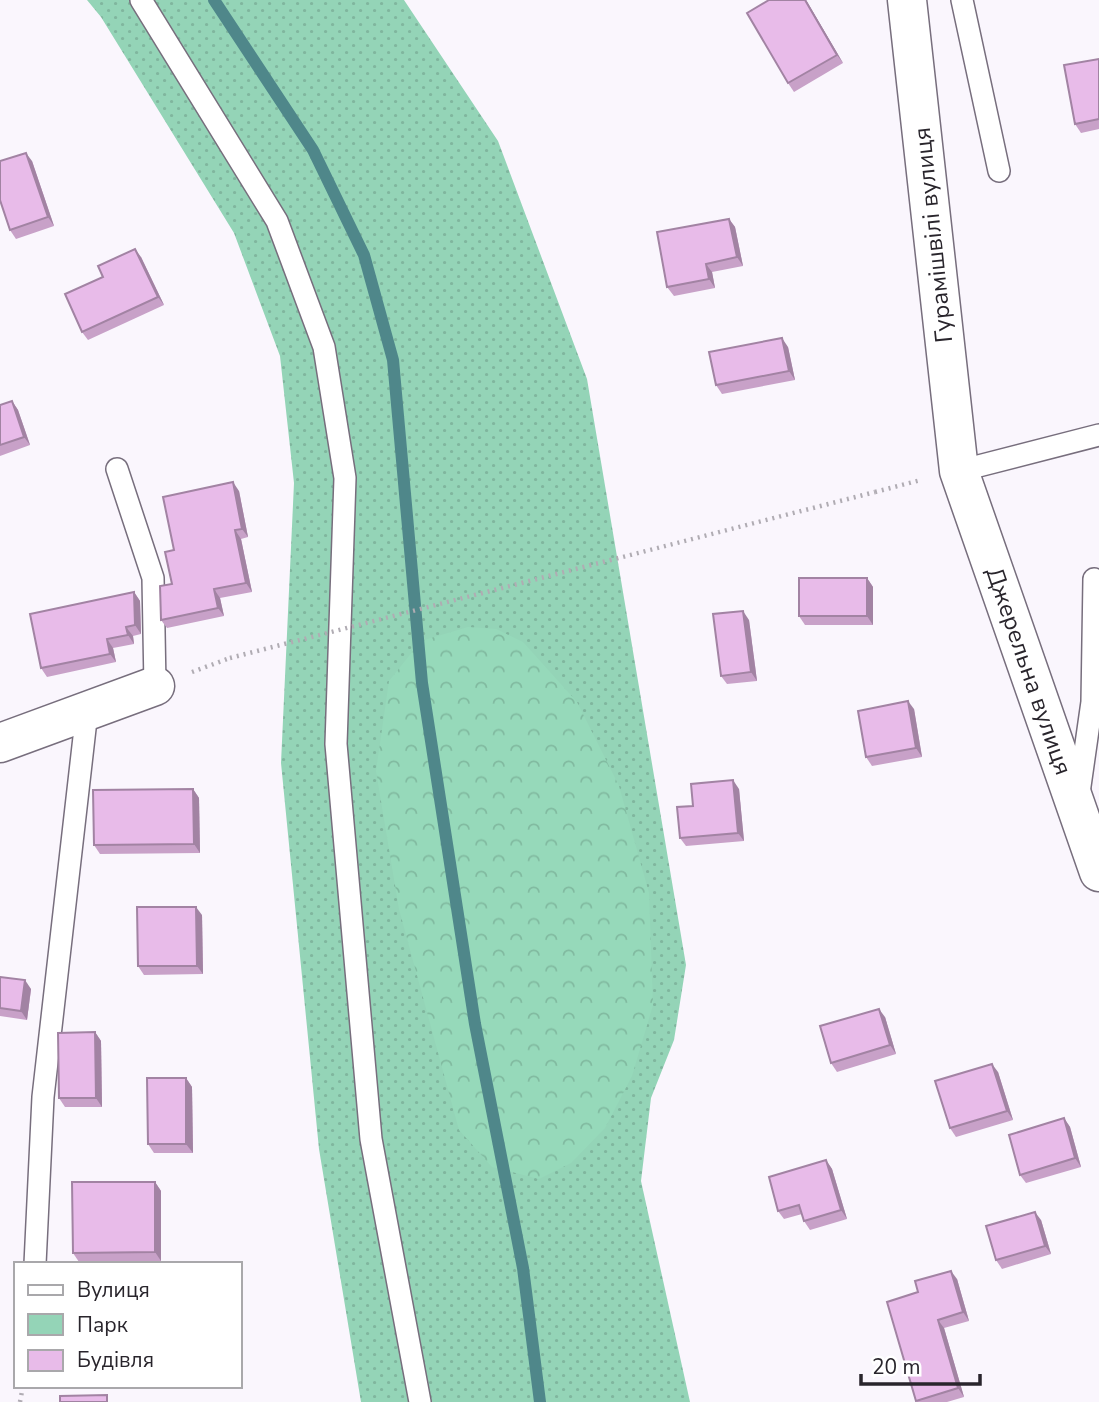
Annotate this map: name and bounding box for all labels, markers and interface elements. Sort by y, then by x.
street label: Гурамішвілі вулиця [906,126,960,344]
street label: Джерельна вулиця [978,563,1080,779]
legend [14,1262,242,1388]
text: Вулиця [77,1276,150,1304]
text: Парк [77,1311,129,1339]
scale bar [861,1342,980,1386]
text: Будівля [77,1346,154,1374]
text: 20 m [872,1353,921,1381]

